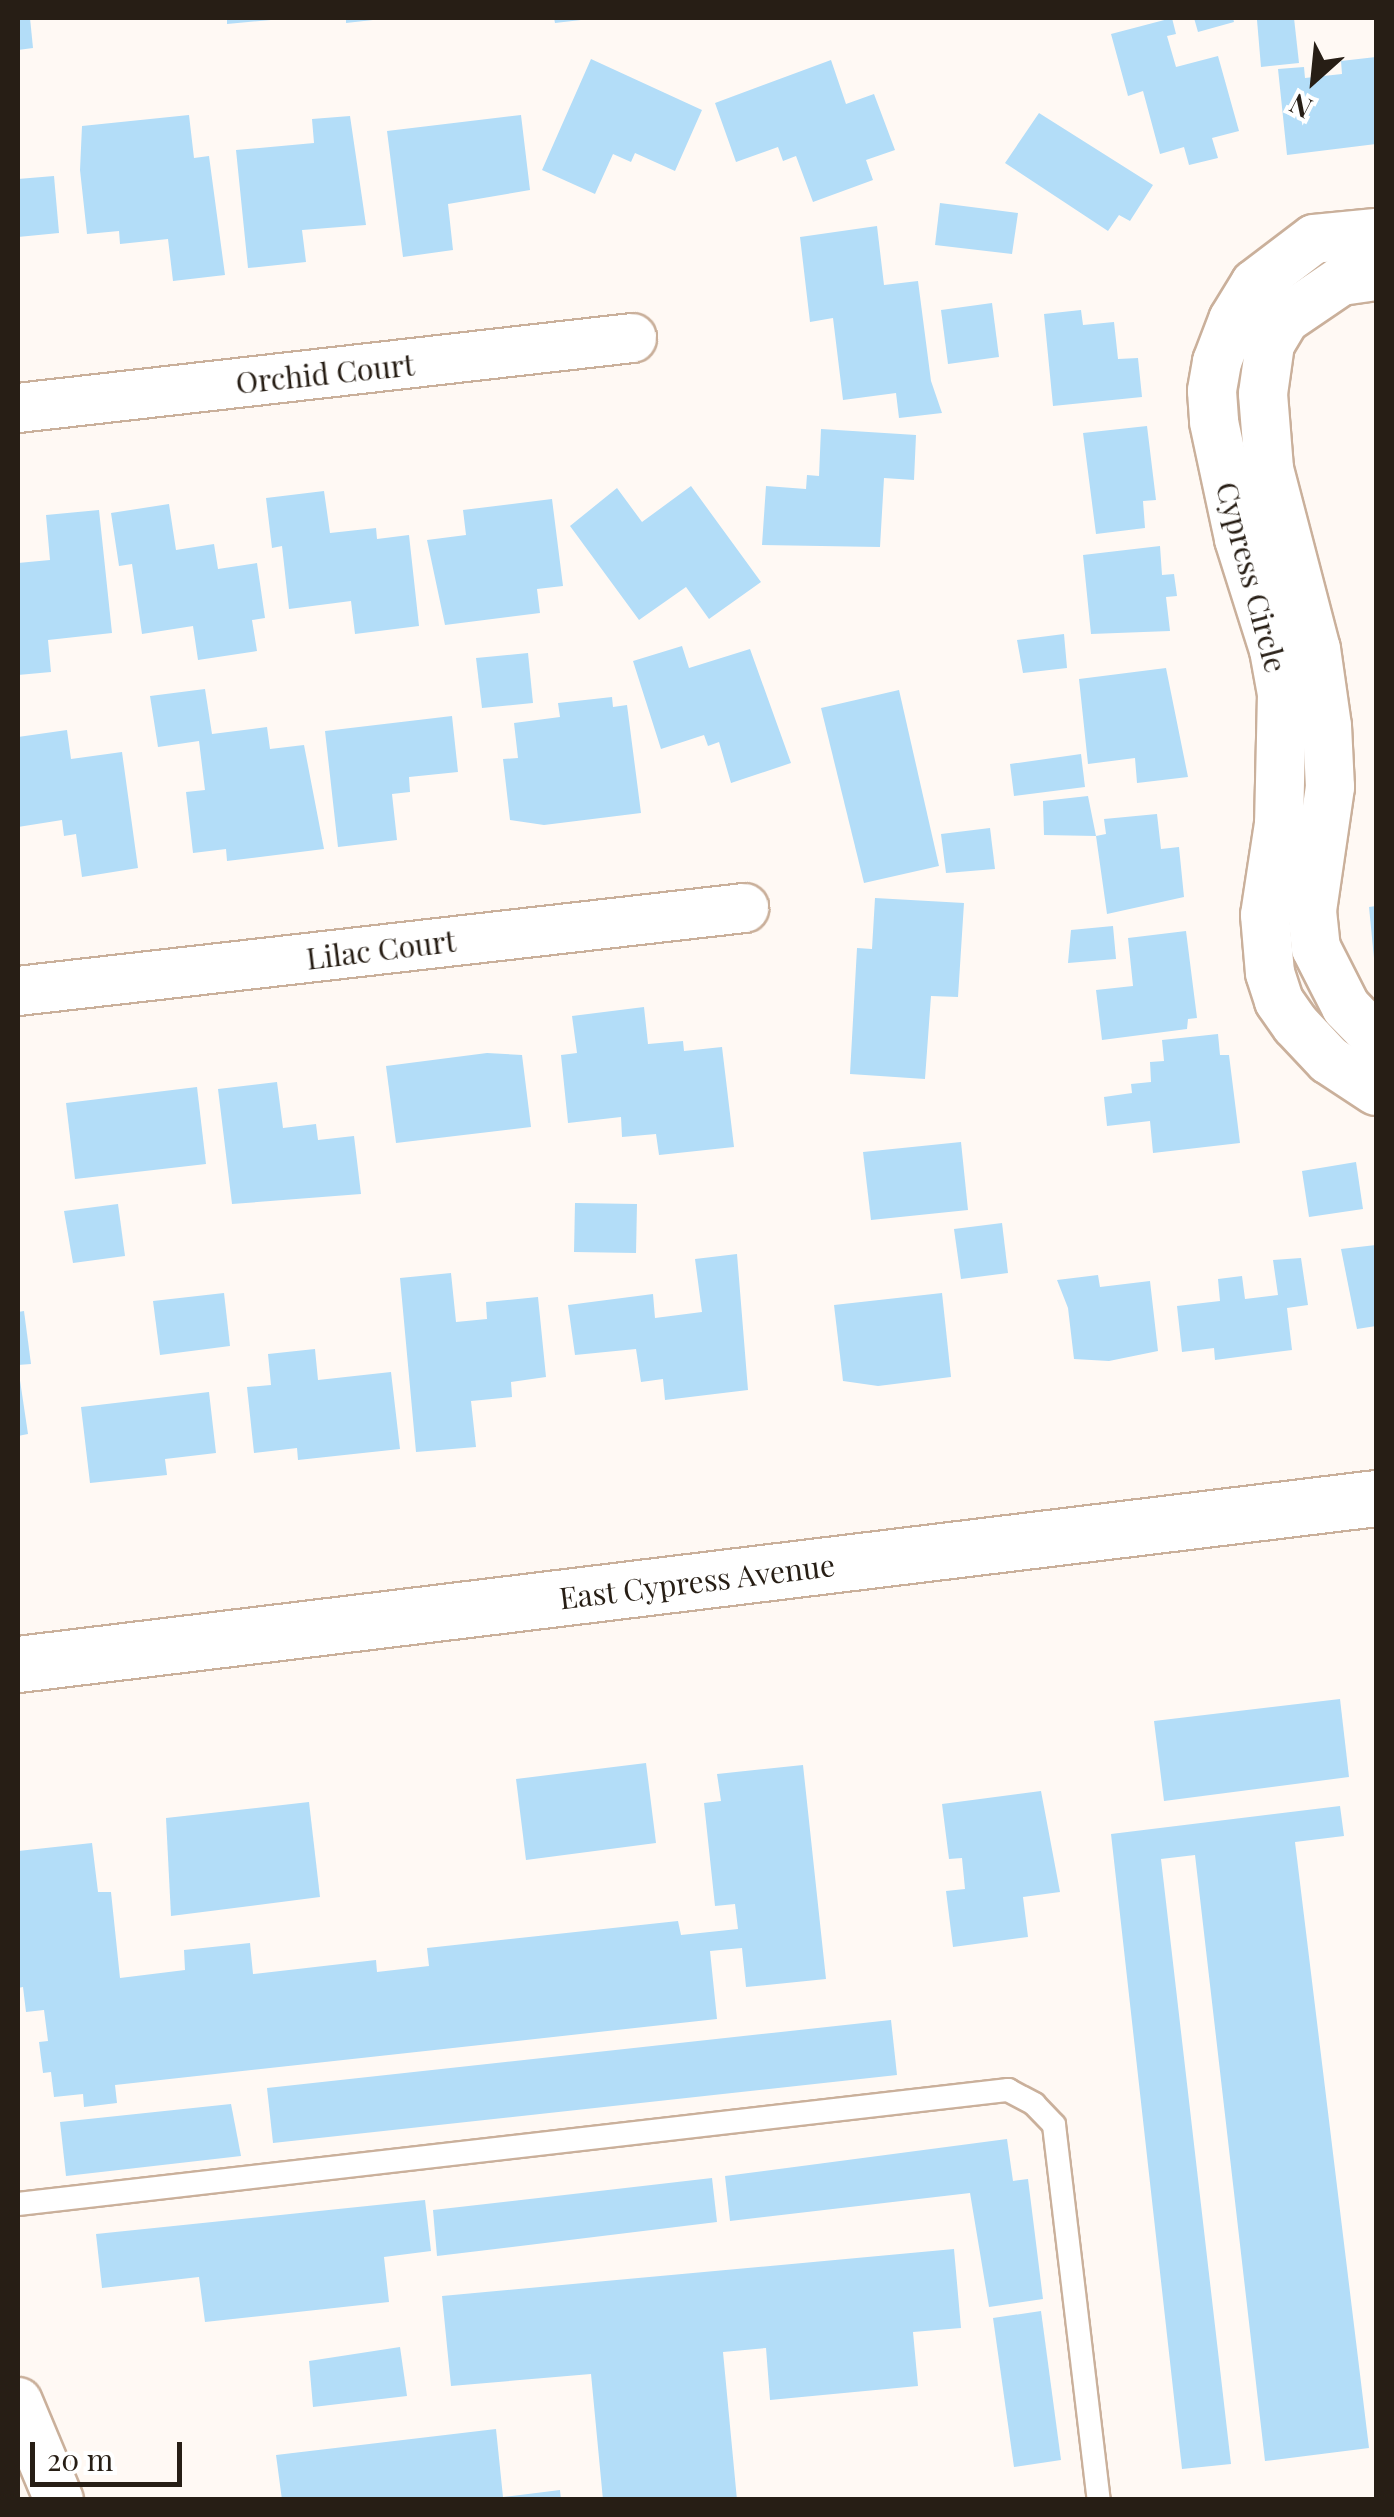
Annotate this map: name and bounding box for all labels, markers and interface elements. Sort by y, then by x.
north arrow [1264,30,1364,130]
text: N [1283,86,1318,128]
street label: Orchid Court [234,346,416,400]
street label: Cypress Circle [1209,478,1295,676]
street label: Lilac Court [304,922,458,976]
street label: East Cypress Avenue [556,1546,838,1616]
scale bar [35,2422,188,2484]
text: 20 m [47,2439,113,2479]

